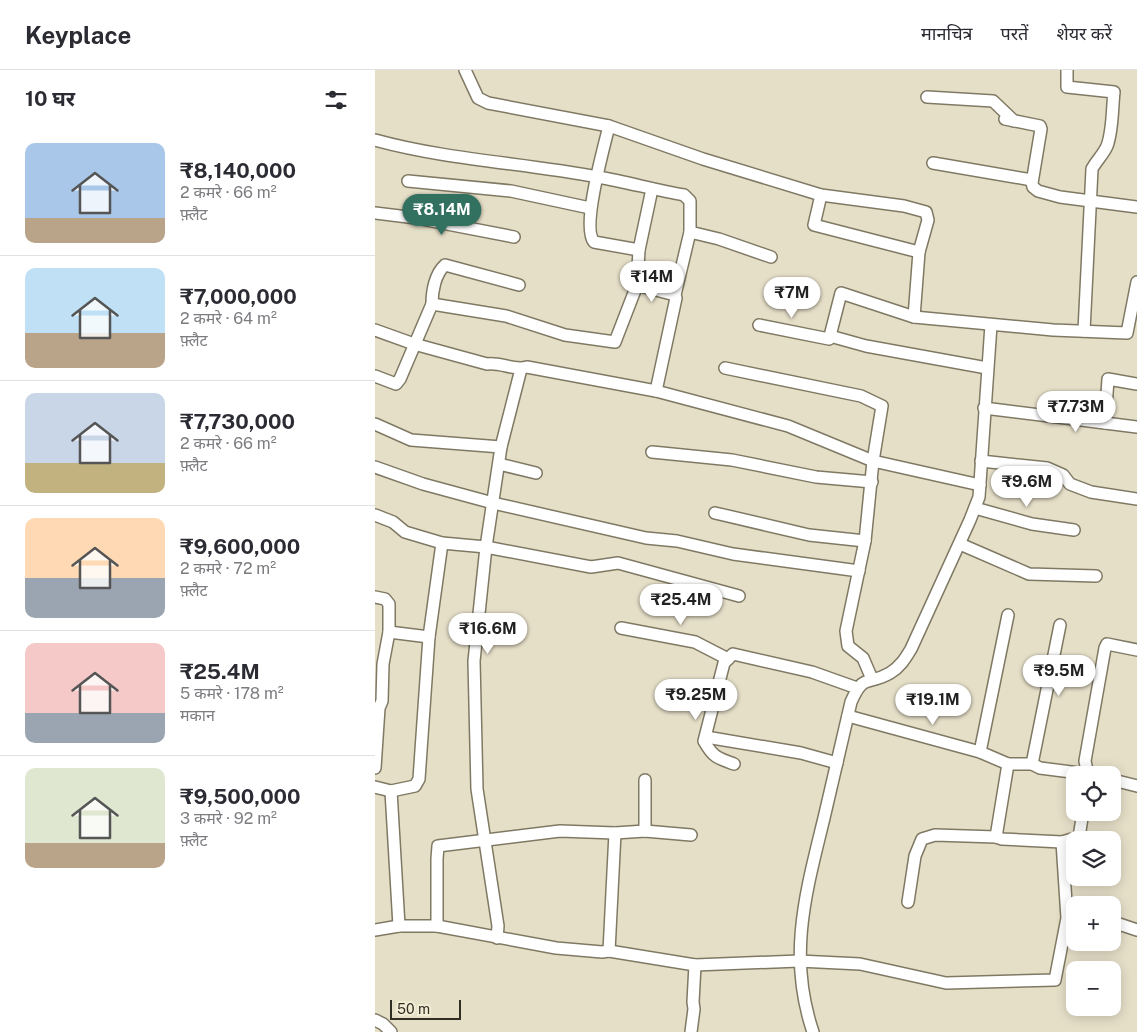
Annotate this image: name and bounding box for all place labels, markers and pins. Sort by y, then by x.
pin: ₹8.14M [401,194,483,236]
pin: ₹14M [622,260,682,303]
pin: ₹7M [768,276,816,319]
pin: ₹7.73M [1035,390,1117,433]
pin: ₹9.6M [992,466,1062,508]
pin: ₹25.4M [640,584,722,626]
pin: ₹16.6M [447,612,529,655]
pin: ₹9.5M [1024,654,1094,697]
pin: ₹9.25M [655,678,737,721]
pin: ₹19.1M [892,684,974,726]

